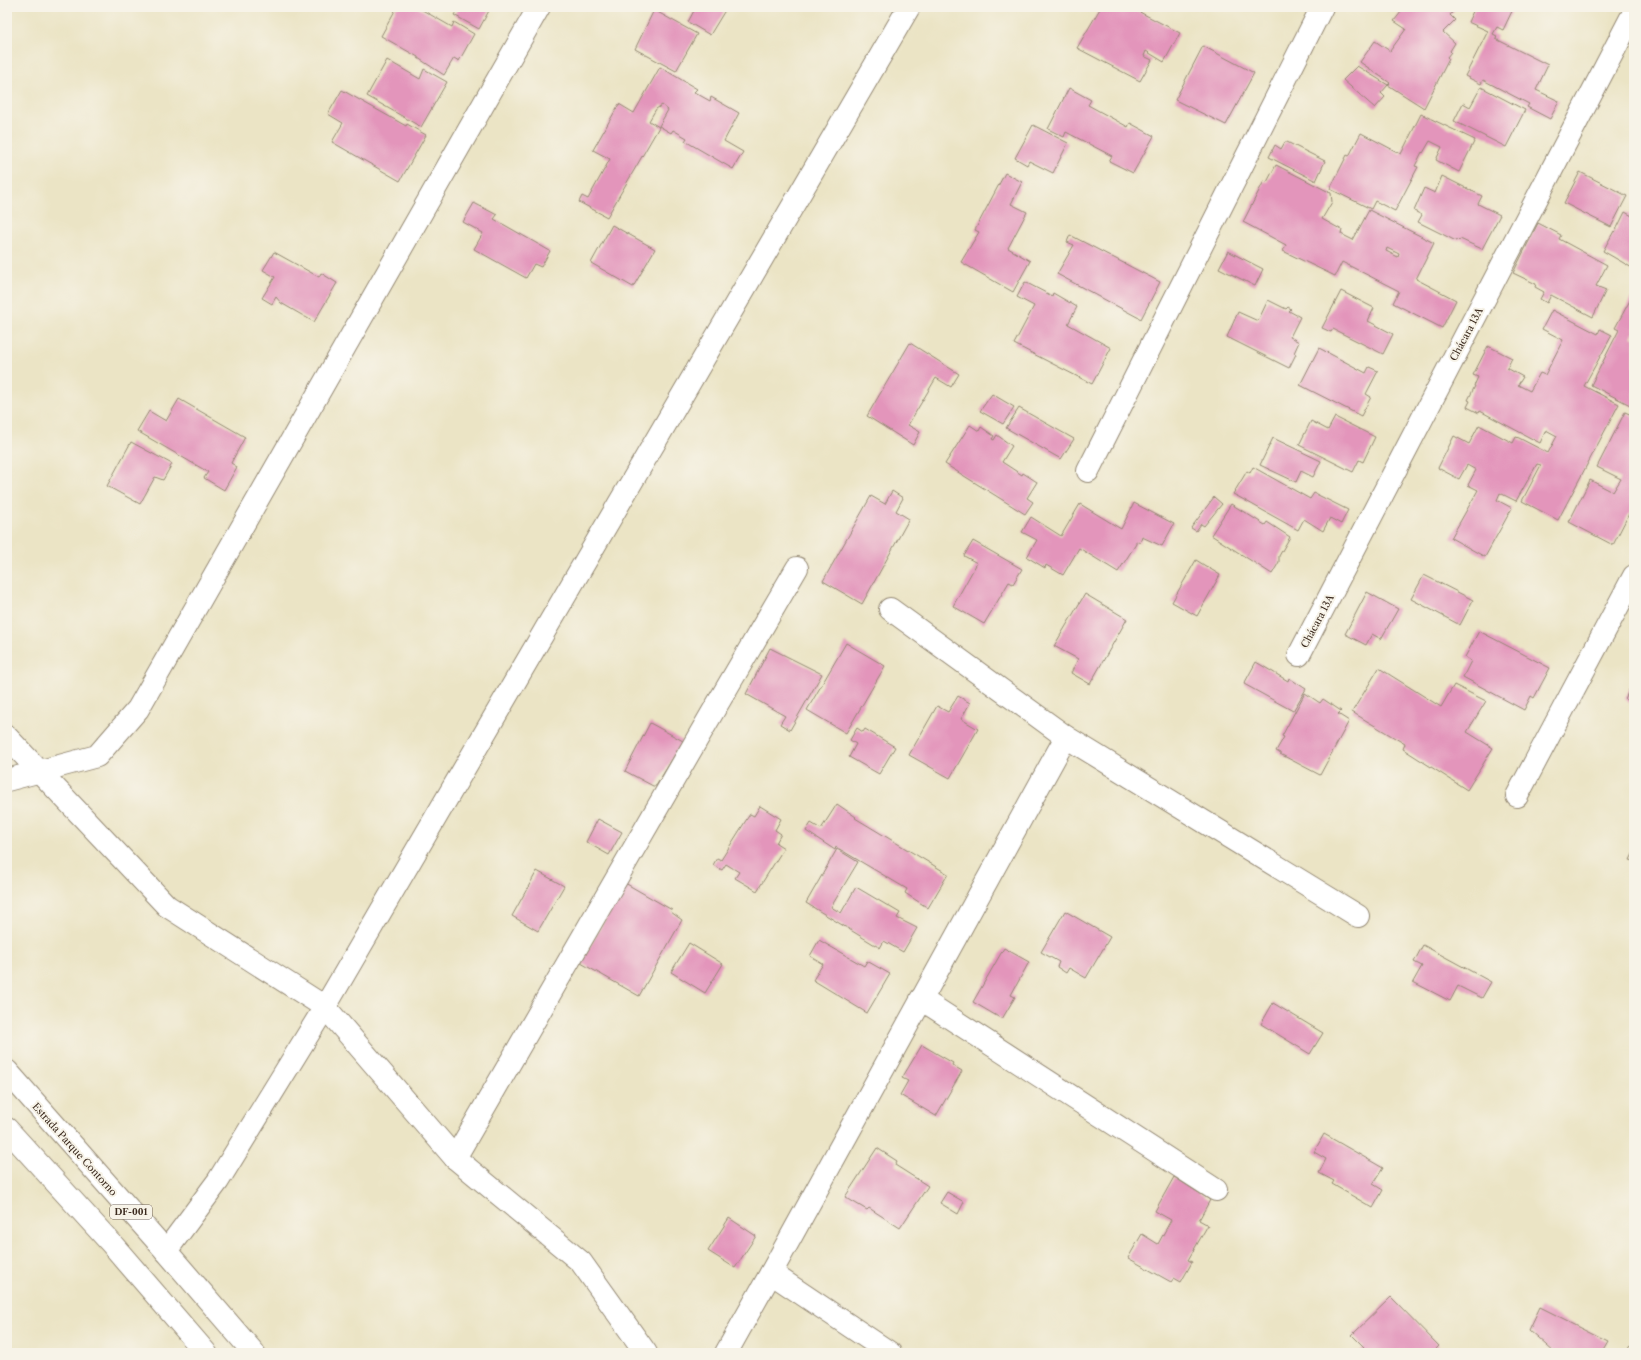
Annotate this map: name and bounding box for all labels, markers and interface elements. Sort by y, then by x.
street label: Chácara 13A [1447,305,1486,363]
street label: Chácara 13A [1298,592,1337,650]
street label: Estrada Parque Contorno [29,1100,120,1199]
road number: DF-001 [110,1205,152,1219]

